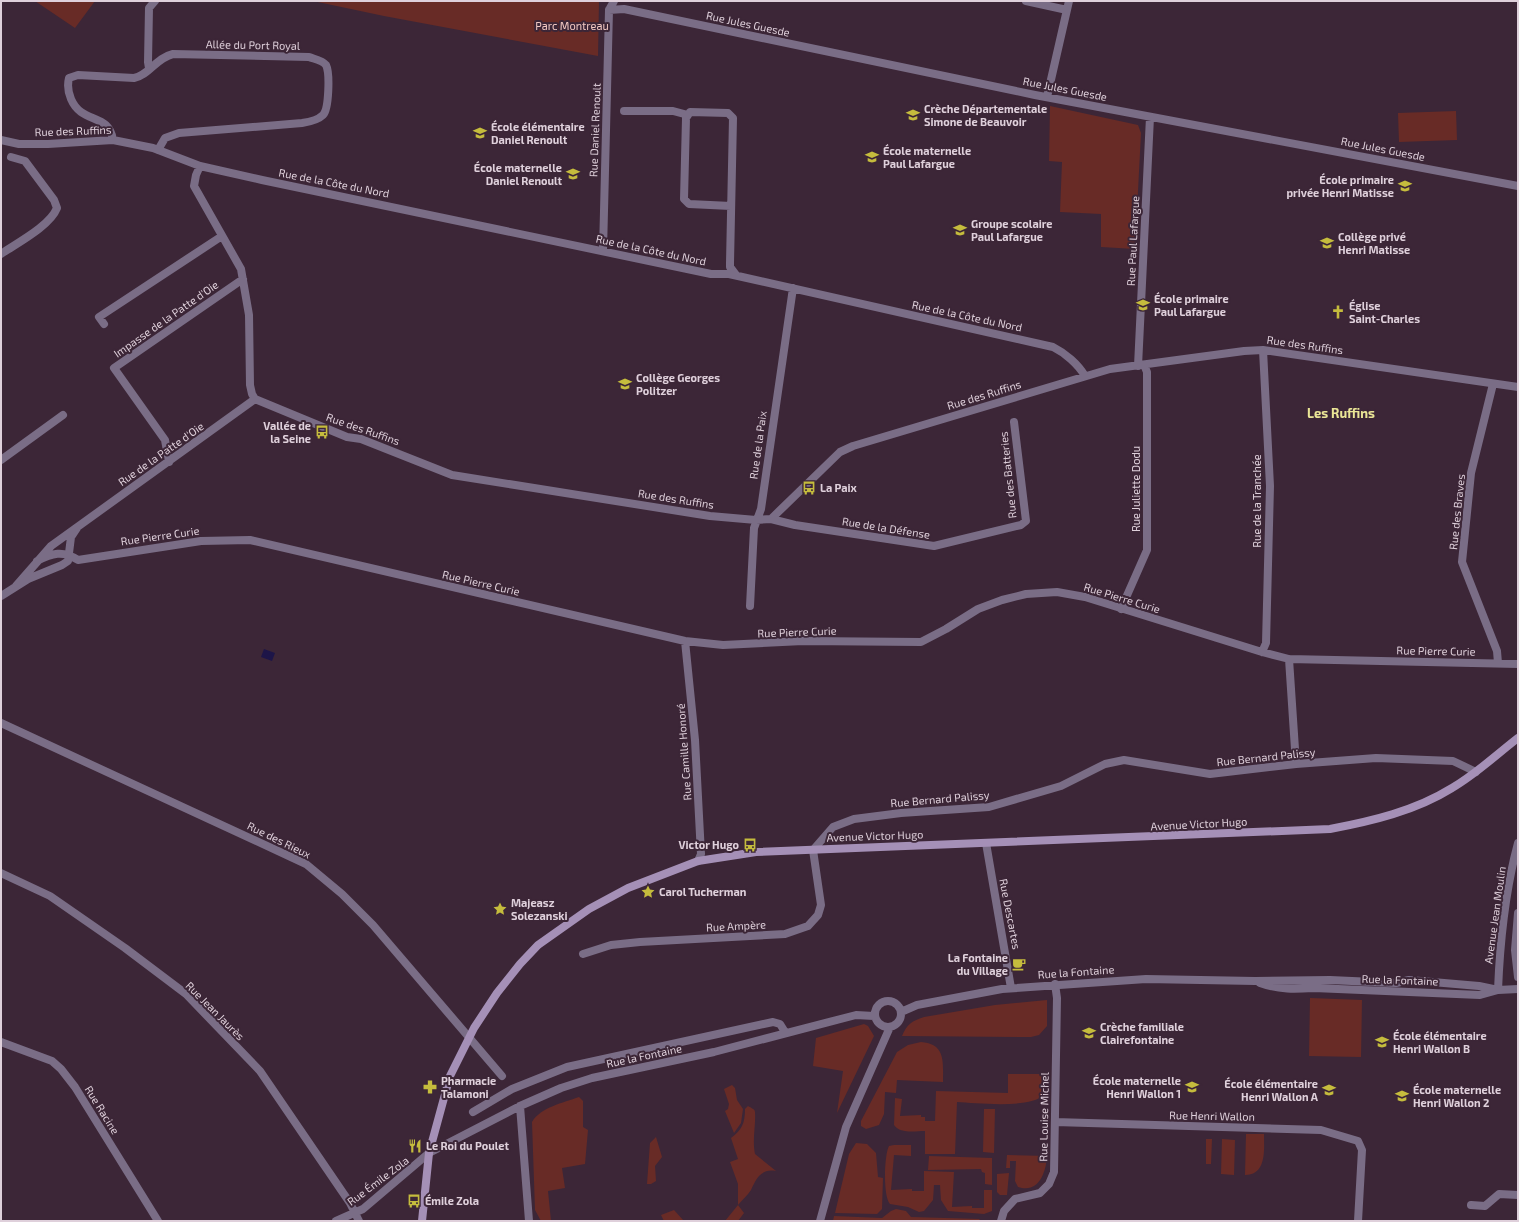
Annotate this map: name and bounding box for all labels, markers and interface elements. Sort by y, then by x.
street label: Rue Jules Guesde [705,8,791,39]
park label: Parc Montreau [535,19,609,32]
street label: Allée du Port Royal [206,37,301,52]
street label: Rue Jules Guesde [1022,74,1108,103]
street label: Rue Daniel Renoult [586,83,603,177]
place label: Crèche Départementale Simone de Beauvoir [924,102,1047,128]
school or university icon: Crèche Départementale Simone de Beauvoir [905,107,921,123]
place label: École élémentaire Daniel Renoult [491,119,585,146]
street label: Rue des Ruffins [34,123,112,138]
school or university icon: École élémentaire Daniel Renoult [472,125,488,141]
street label: Rue Jules Guesde [1340,134,1426,163]
place label: École maternelle Paul Lafargue [883,143,971,170]
school or university icon: École maternelle Paul Lafargue [864,149,880,165]
place label: École maternelle Daniel Renoult [474,160,562,187]
street label: Rue de la Côte du Nord [278,165,391,200]
school or university icon: École maternelle Daniel Renoult [565,166,581,182]
place label: École primaire privée Henri Matisse [1286,172,1394,199]
school or university icon: École primaire privée Henri Matisse [1397,178,1413,194]
street label: Rue Paul Lafargue [1124,195,1141,286]
place label: Groupe scolaire Paul Lafargue [971,217,1053,243]
school or university icon: Groupe scolaire Paul Lafargue [952,222,968,238]
place label: Collège privé Henri Matisse [1338,230,1410,256]
street label: Rue de la Côte du Nord [595,231,707,268]
school or university icon: Collège privé Henri Matisse [1319,235,1335,251]
street label: Impasse de la Patte d'Oie [111,277,221,360]
place label: École primaire Paul Lafargue [1154,291,1229,318]
street label: Rue de la Côte du Nord [911,297,1023,334]
school or university icon: École primaire Paul Lafargue [1135,297,1151,313]
place label: Église Saint-Charles [1349,298,1420,325]
church icon: Église Saint-Charles [1330,304,1346,320]
street label: Rue des Ruffins [1266,333,1344,356]
place label: Collège Georges Politzer [636,371,720,397]
school or university icon: Collège Georges Politzer [617,376,633,392]
street label: Rue des Ruffins [945,377,1023,412]
district label: Les Ruffins [1307,405,1375,421]
street label: Rue des Ruffins [325,410,402,447]
street label: Rue de la Paix [746,410,769,480]
street label: Rue de la Patte d'Oie [115,419,206,488]
place label: Vallée de la Seine [263,419,311,445]
bus stop icon: Vallée de la Seine [314,424,330,440]
street label: Rue des Batteries [996,430,1019,519]
street label: Rue Juliette Dodu [1129,446,1142,532]
street label: Rue de la Tranchée [1250,454,1263,548]
street label: Rue des Braves [1446,473,1467,551]
bus stop icon: La Paix [801,480,817,496]
place label: La Paix [820,481,858,494]
street label: Rue des Ruffins [637,486,715,511]
street label: Rue de la Défense [841,514,931,541]
street label: Rue Pierre Curie [120,524,200,547]
street label: Rue Pierre Curie [441,567,521,598]
street label: Rue Pierre Curie [1082,580,1162,615]
street label: Rue Pierre Curie [757,624,837,639]
street label: Rue Pierre Curie [1396,643,1476,658]
street label: Rue Camille Honoré [674,703,693,801]
street label: Rue Bernard Palissy [1216,745,1316,768]
street label: Rue Bernard Palissy [890,788,990,809]
street label: Avenue Victor Hugo [1150,814,1248,833]
street label: Rue des Rieux [245,819,313,861]
street label: Avenue Victor Hugo [826,827,924,844]
bus stop icon: Victor Hugo [742,837,758,853]
place label: Victor Hugo [679,838,740,851]
street label: Avenue Jean Moulin [1481,865,1508,964]
street label: Rue Descartes [997,877,1024,951]
place icon: Carol Tucherman [640,884,656,900]
place label: Carol Tucherman [659,885,746,898]
place label: Majeasz Solezanski [511,896,567,922]
place icon: Majeasz Solezanski [492,901,508,917]
street label: Rue Ampère [706,917,766,934]
place label: La Fontaine du Village [948,951,1008,977]
cafe icon: La Fontaine du Village [1011,956,1027,972]
street label: Rue la Fontaine [1037,962,1115,981]
street label: Rue la Fontaine [1361,972,1439,987]
street label: Rue Jean Jaurès [183,979,248,1043]
place label: Crèche familiale Clairefontaine [1100,1020,1184,1046]
school or university icon: Crèche familiale Clairefontaine [1081,1025,1097,1041]
place label: École élémentaire Henri Wallon B [1393,1028,1487,1055]
school or university icon: École élémentaire Henri Wallon B [1374,1034,1390,1050]
street label: Rue la Fontaine [605,1041,683,1070]
street label: Rue Louise Michel [1036,1071,1051,1162]
place label: École maternelle Henri Wallon 1 [1093,1073,1181,1100]
place label: Pharmacie Talamoni [441,1074,496,1100]
place label: École élémentaire Henri Wallon A [1224,1076,1319,1103]
pharmacy icon: Pharmacie Talamoni [422,1079,438,1095]
school or university icon: École maternelle Henri Wallon 1 [1184,1079,1200,1095]
school or university icon: École élémentaire Henri Wallon A [1321,1082,1337,1098]
place label: École maternelle Henri Wallon 2 [1413,1082,1501,1109]
street label: Rue Racine [82,1083,122,1136]
school or university icon: École maternelle Henri Wallon 2 [1394,1088,1410,1104]
street label: Rue Henri Wallon [1169,1108,1255,1123]
restaurant icon: Le Roi du Poulet [407,1138,423,1154]
place label: Le Roi du Poulet [426,1139,509,1152]
street label: Rue Émile Zola [344,1153,411,1208]
bus stop icon: Émile Zola [406,1193,422,1209]
place label: Émile Zola [425,1193,479,1207]

